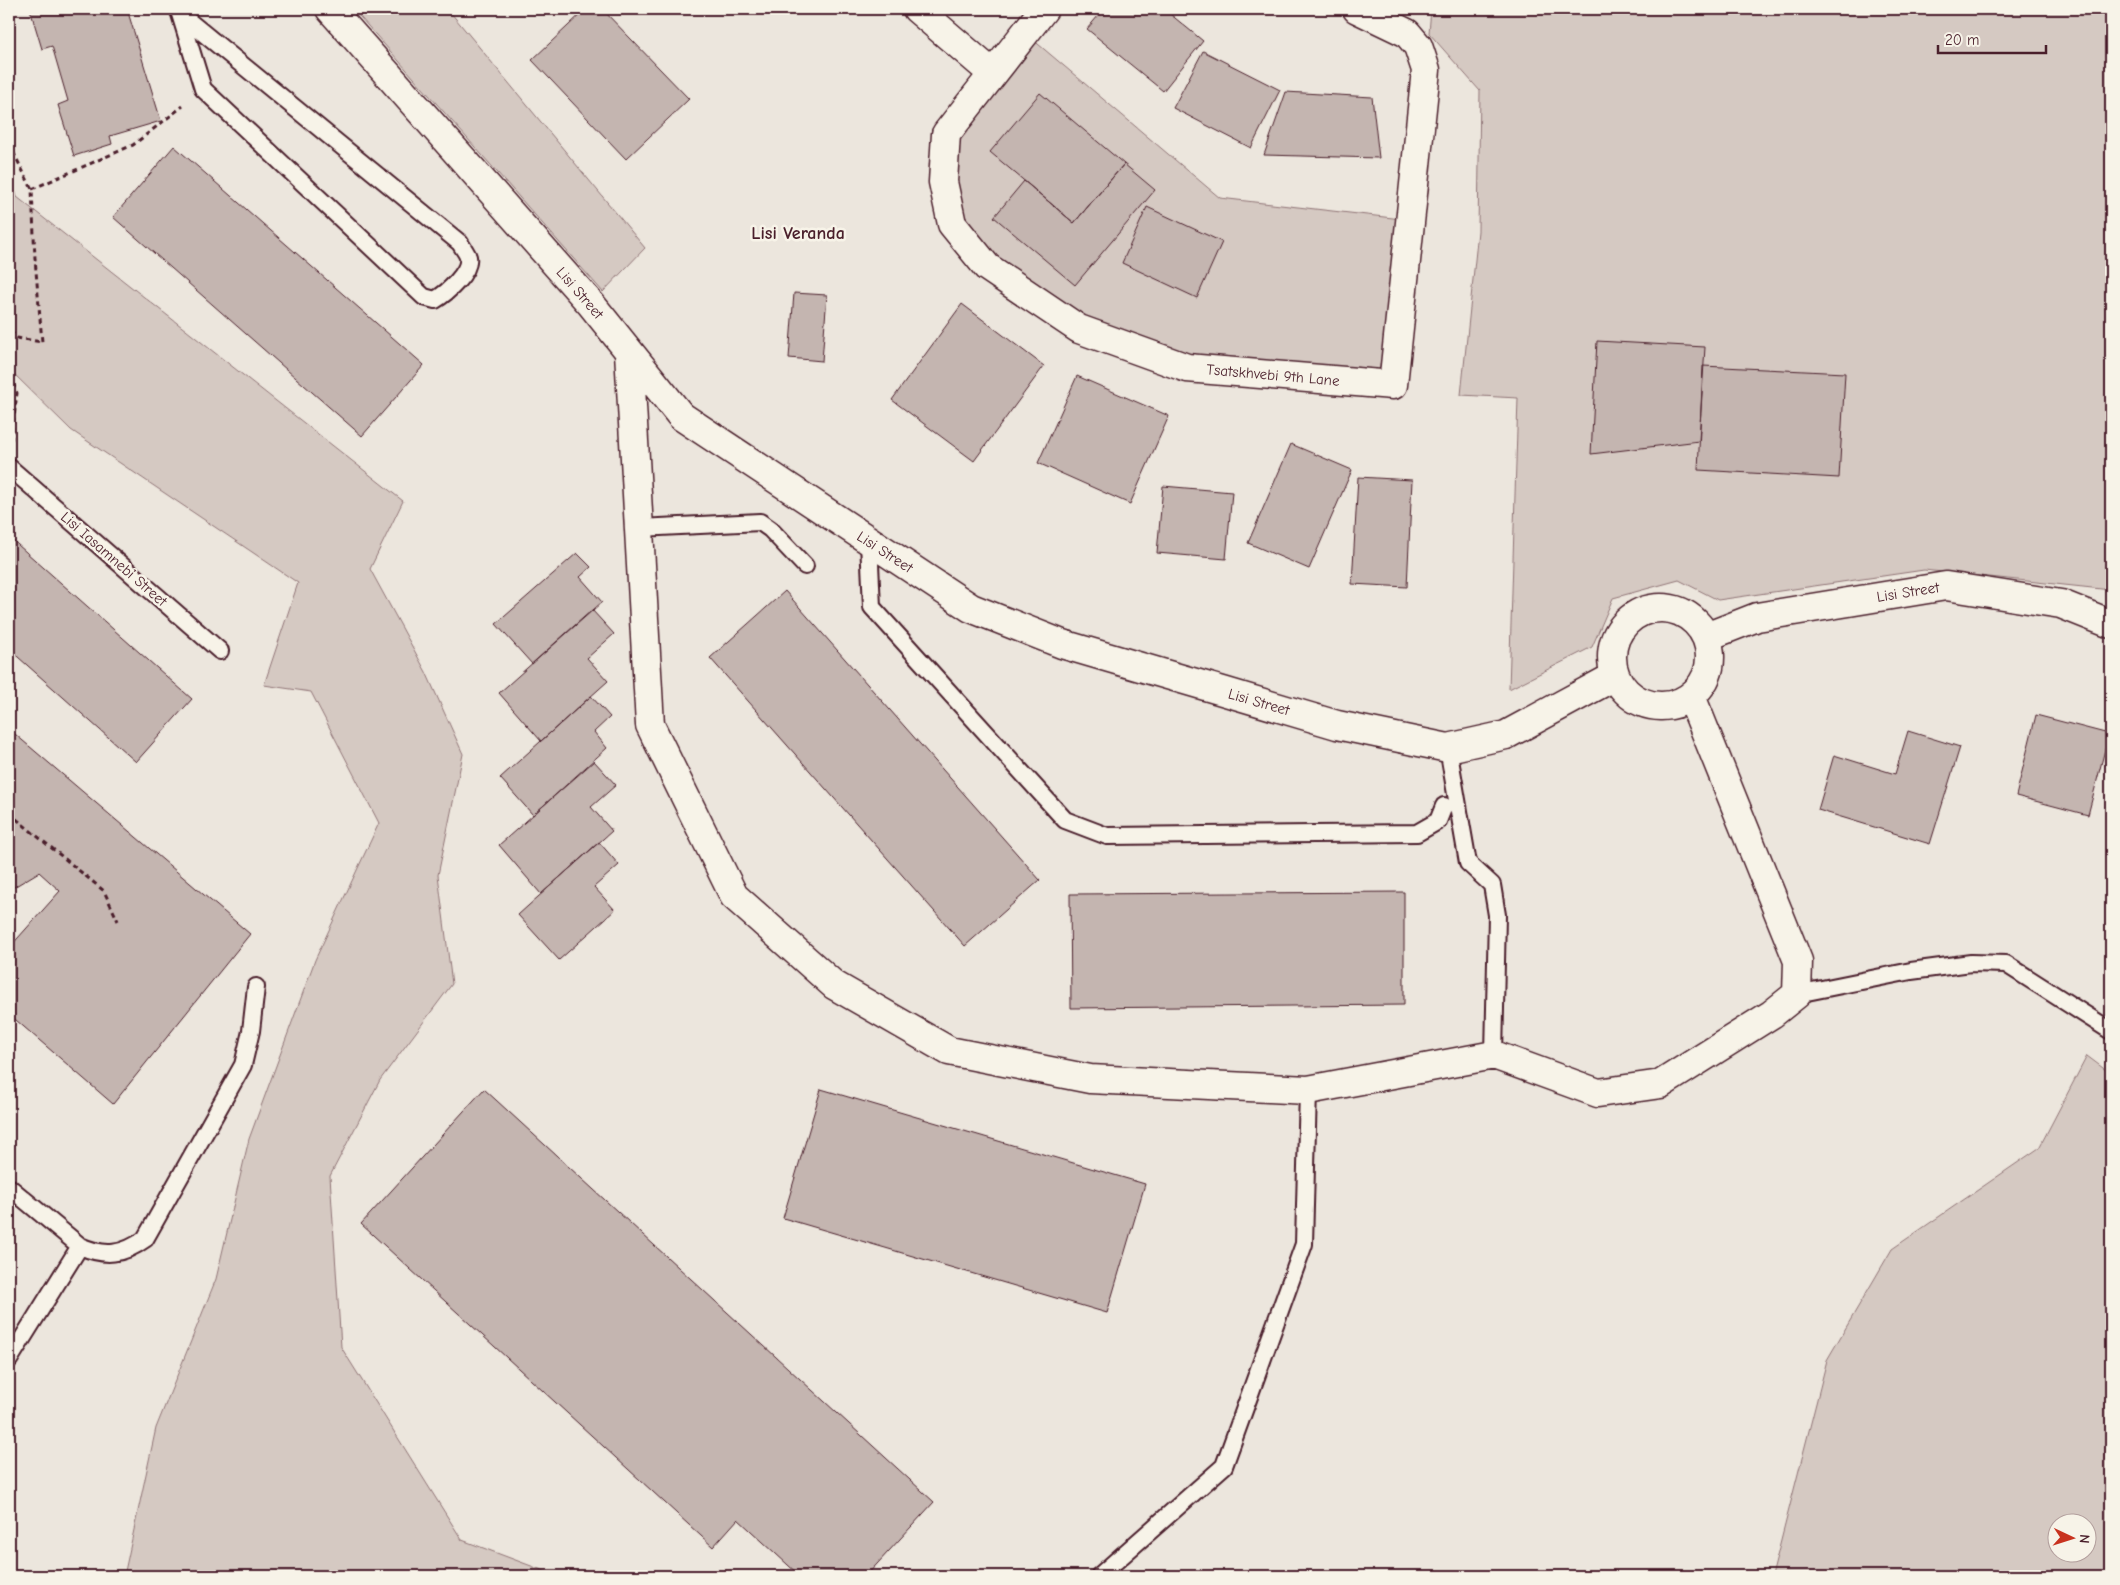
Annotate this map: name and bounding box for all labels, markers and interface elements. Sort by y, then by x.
scale bar [1938,22,2045,54]
text: 20 m [1945,31,1979,49]
district label: Lisi Veranda [751,223,845,244]
street label: Lisi Street [553,263,608,323]
street label: Tsatskhvebi 9th Lane [1206,360,1341,390]
street label: Lisi Iasamnebi Street [57,508,172,611]
street label: Lisi Street [854,527,917,577]
street label: Lisi Street [1875,578,1941,606]
street label: Lisi Street [1226,685,1292,720]
north arrow [2048,1512,2098,1562]
text: N [2076,1534,2093,1544]

